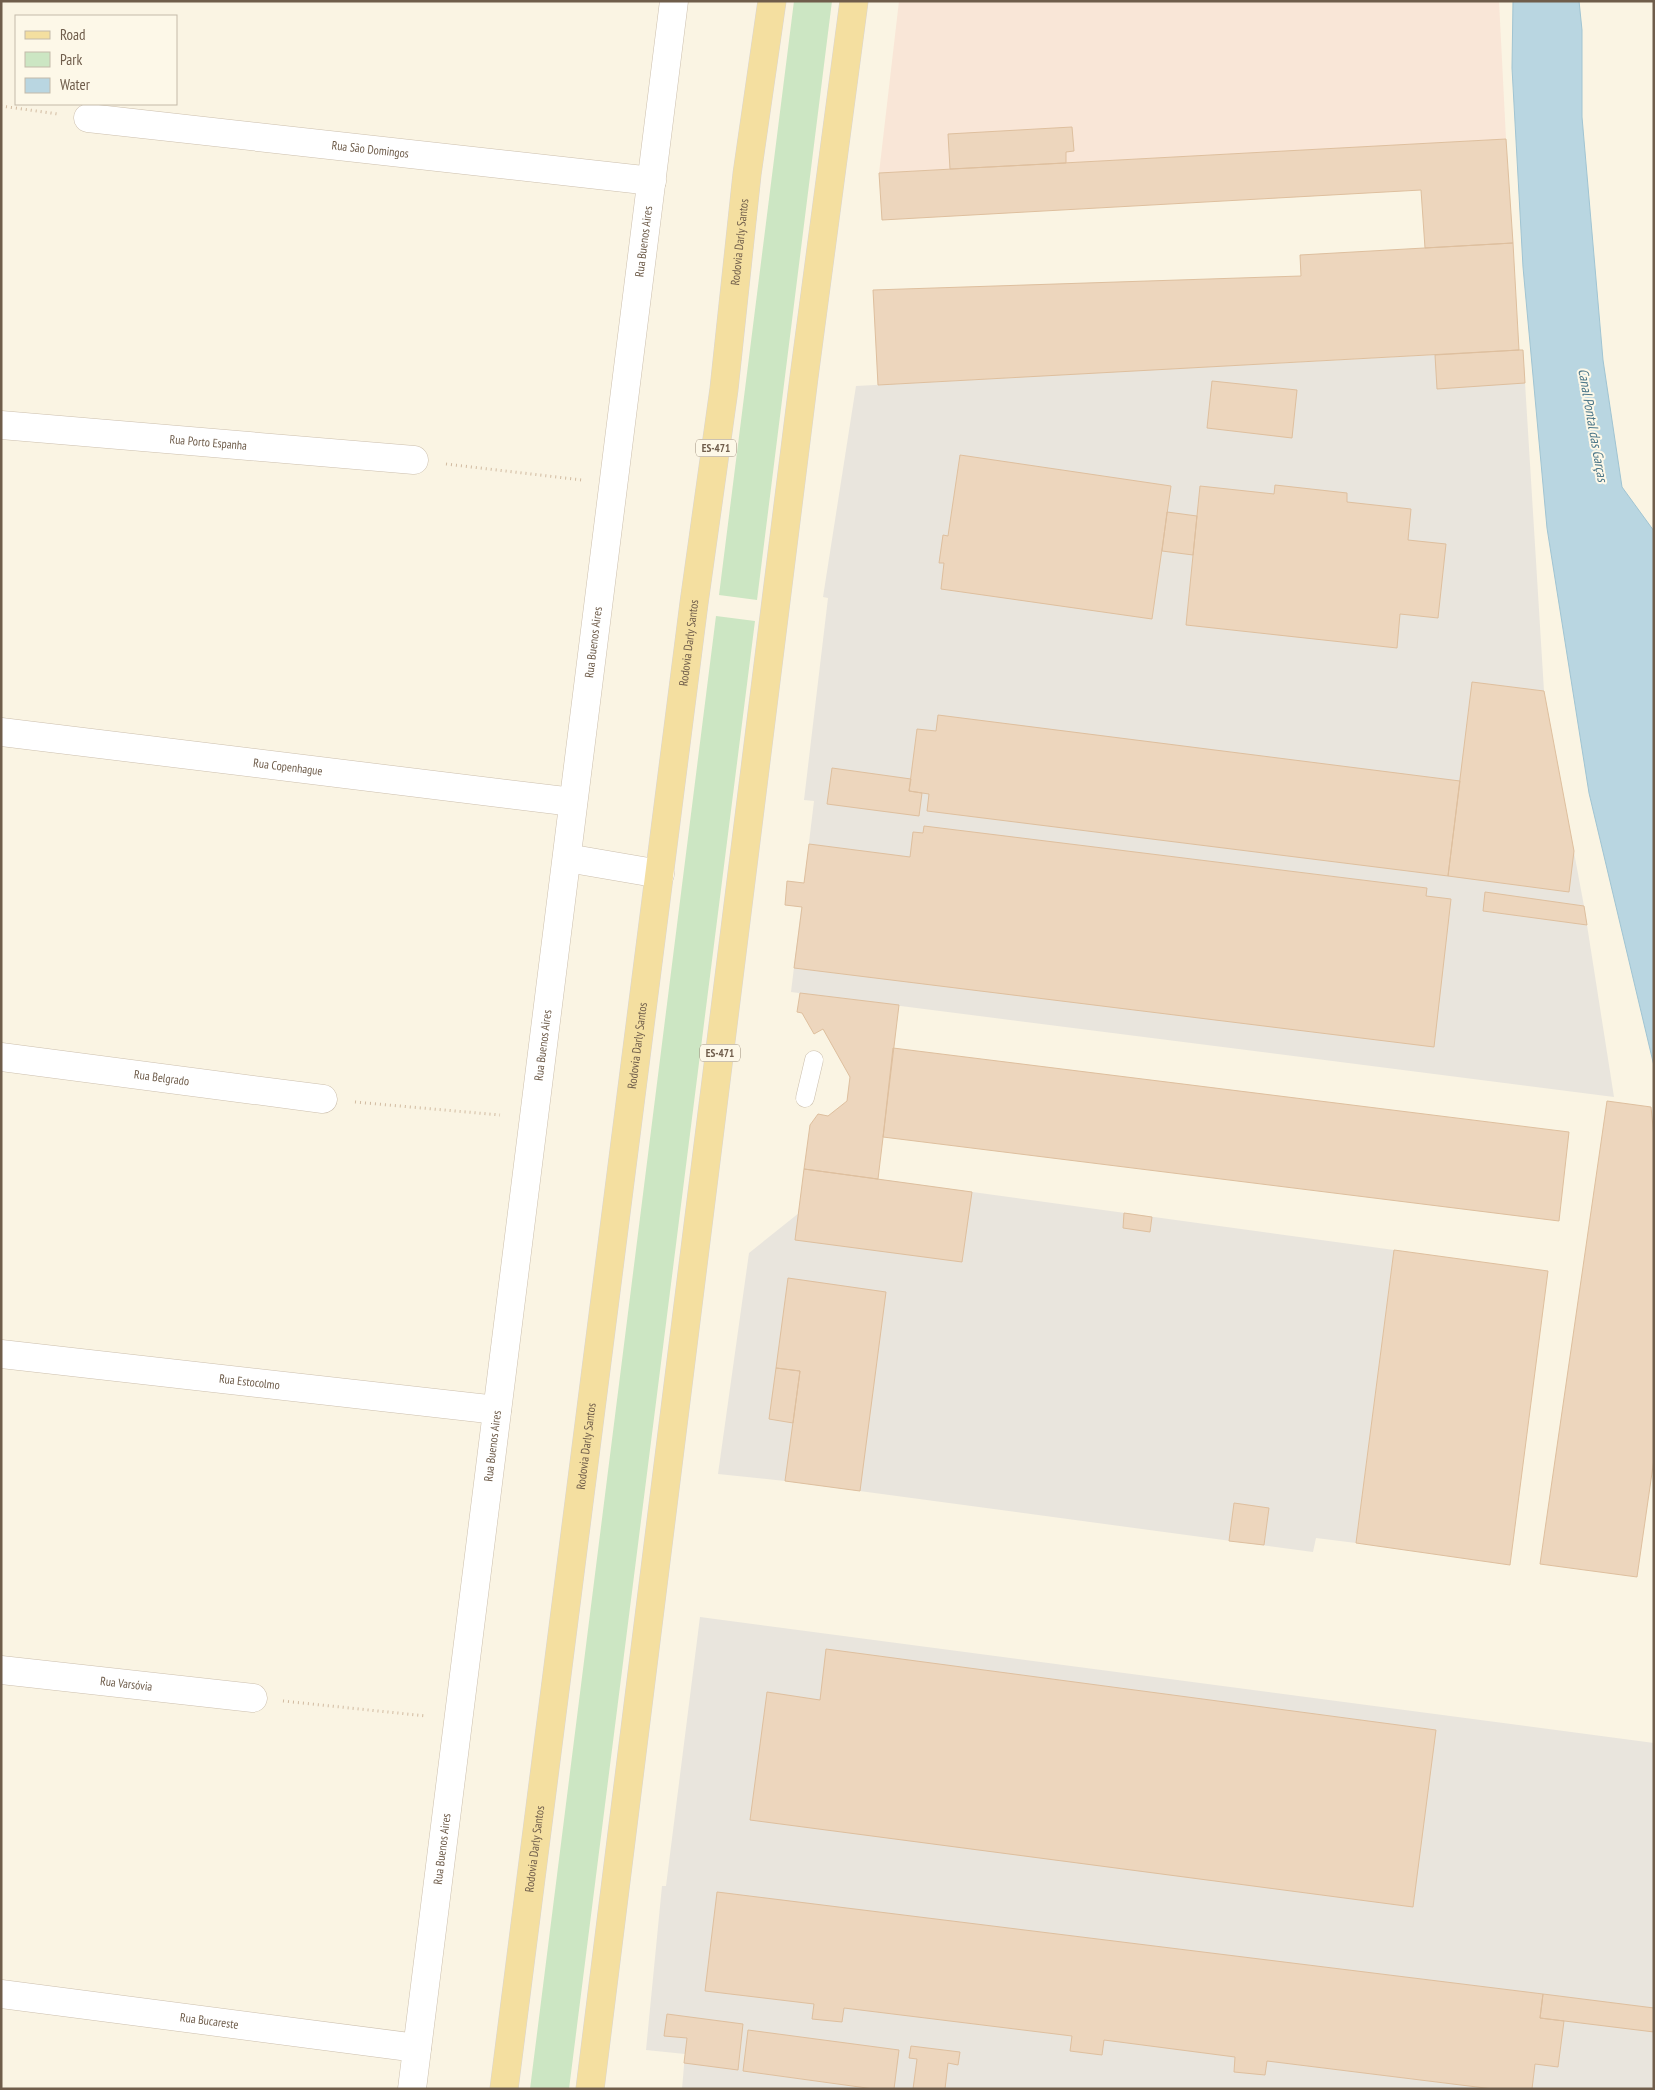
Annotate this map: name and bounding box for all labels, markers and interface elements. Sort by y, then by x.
legend [15,15,178,105]
text: Road [60,25,86,44]
text: Park [60,50,82,69]
text: Water [60,75,91,94]
street label: Rua São Domingos [331,137,410,161]
street label: Rodovia Darly Santos [727,198,751,286]
street label: Rua Buenos Aires [631,205,655,278]
water label: Canal Pontal das Garças [1574,367,1612,484]
street label: Rua Porto Espanha [169,431,248,453]
road number: ES-471 [696,439,736,456]
street label: Rodovia Darly Santos [675,599,701,687]
street label: Rua Buenos Aires [581,606,605,679]
street label: Rua Copenhague [252,755,323,778]
street label: Rodovia Darly Santos [624,1001,650,1090]
street label: Rua Buenos Aires [531,1009,554,1082]
road number: ES-471 [700,1044,740,1062]
street label: Rua Belgrado [133,1066,190,1088]
street label: Rua Estocolmo [218,1371,281,1392]
street label: Rodovia Darly Santos [573,1402,599,1490]
street label: Rua Buenos Aires [480,1410,504,1482]
street label: Rua Varsóvia [99,1673,153,1694]
street label: Rodovia Darly Santos [521,1805,547,1893]
street label: Rua Buenos Aires [430,1812,454,1885]
street label: Rua Bucareste [179,2009,239,2032]

